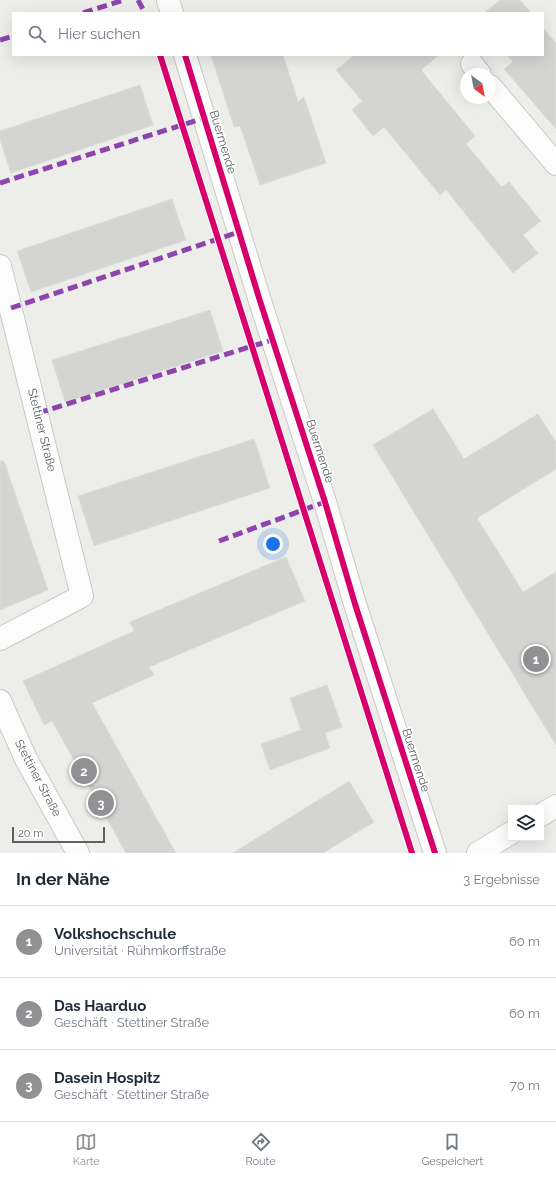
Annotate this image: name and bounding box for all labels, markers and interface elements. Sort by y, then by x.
search box [12,12,544,56]
icon: search [26,23,48,45]
text: Hier suchen [58,25,141,43]
north arrow [460,68,496,104]
street label: Buermende [207,108,239,176]
street label: Stettiner Straße [25,387,59,473]
street label: Buermende [303,417,337,485]
your location [263,534,283,554]
pin: 1 [523,644,549,674]
street label: Buermende [399,726,433,794]
street label: Stettiner Straße [12,737,64,819]
pin: 2 [71,756,97,786]
pin: 3 [88,788,114,818]
map controls [508,805,544,841]
button: layers [508,805,544,841]
scale bar [12,825,105,844]
text: 20 m [18,827,43,840]
text: In der Nähe [16,869,110,889]
text: 3 Ergebnisse [463,872,540,887]
text: Volkshochschule [54,925,176,943]
text: 1 [26,934,32,949]
text: 60 m [509,934,540,949]
text: Universität · Rühmkorffstraße [54,943,226,958]
text: Das Haarduo [54,997,146,1015]
text: 2 [25,1006,33,1021]
text: 60 m [509,1006,540,1021]
text: Geschäft · Stettiner Straße [54,1015,209,1030]
text: Dasein Hospitz [54,1069,160,1087]
text: 3 [25,1078,33,1093]
text: 70 m [510,1078,540,1093]
text: Geschäft · Stettiner Straße [54,1087,209,1102]
tab: Karte [73,1131,100,1168]
tab: Route [246,1131,276,1168]
tab: Gespeichert [421,1131,483,1168]

